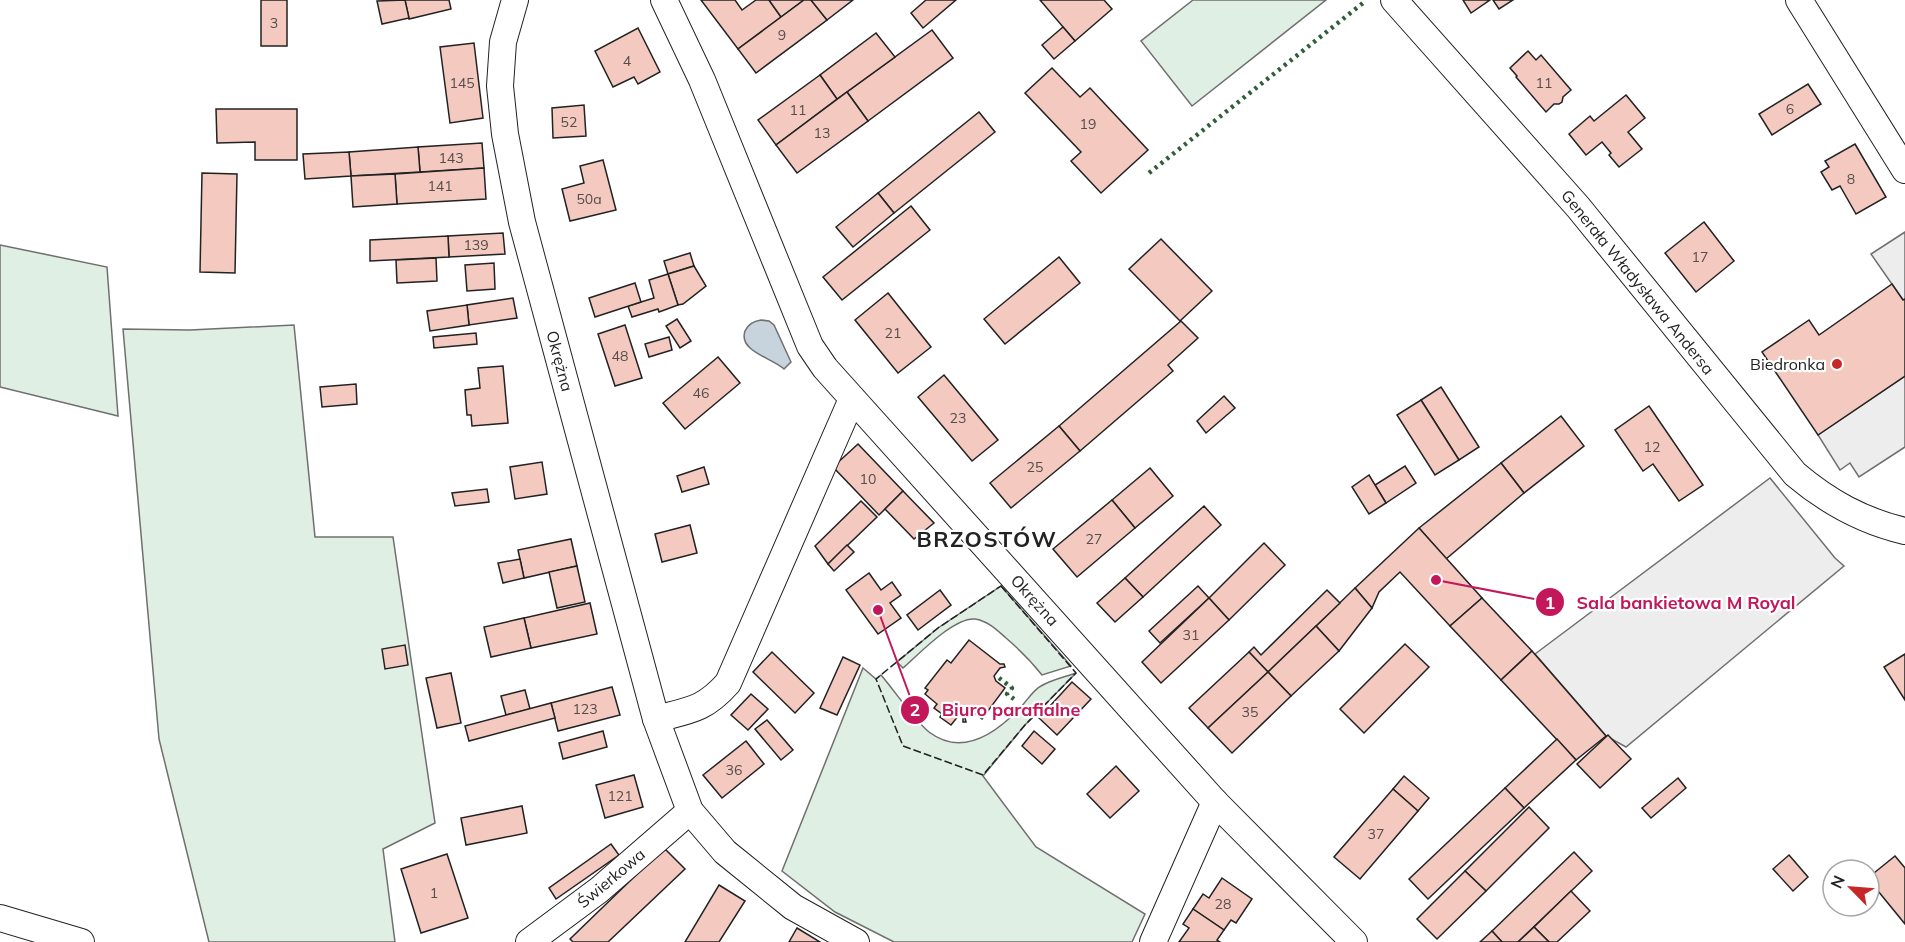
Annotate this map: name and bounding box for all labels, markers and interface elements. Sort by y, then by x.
house number: 3 [270,14,278,32]
house number: 9 [778,26,786,44]
house number: 4 [623,52,632,70]
house number: 145 [449,74,475,92]
house number: 11 [1536,74,1552,92]
house number: 6 [1786,100,1794,118]
house number: 11 [790,101,806,119]
house number: 52 [561,113,577,131]
house number: 19 [1080,115,1096,133]
house number: 13 [814,124,830,142]
house number: 143 [438,149,464,167]
house number: 8 [1847,170,1855,188]
house number: 141 [427,177,453,195]
street label: Generała Władysława Andersa [1557,186,1719,378]
house number: 50a [576,190,602,208]
house number: 139 [463,236,489,254]
house number: 17 [1692,248,1708,266]
house number: 21 [885,324,901,342]
street label: Okrężna [542,328,578,394]
house number: 48 [612,347,628,365]
place label: Biedronka [1750,354,1825,374]
marker: Biedronka [1830,357,1844,371]
house number: 46 [693,384,709,402]
house number: 23 [950,409,966,427]
house number: 12 [1644,438,1660,456]
house number: 25 [1027,458,1043,476]
house number: 10 [860,470,876,488]
district label: BRZOSTÓW [916,525,1058,553]
house number: 27 [1086,530,1102,548]
street label: Okrężna [1007,570,1063,630]
callout: Sala bankietowa M Royal [1535,584,1808,620]
text: 1 [1545,591,1555,614]
text: Sala bankietowa M Royal [1576,591,1796,614]
house number: 31 [1183,626,1199,644]
callout: Biuro parafialne [900,692,1092,728]
text: 2 [910,698,920,721]
text: Biuro parafialne [942,698,1080,721]
house number: 123 [572,700,598,718]
house number: 35 [1242,703,1258,721]
house number: 36 [726,761,742,779]
house number: 121 [607,787,633,805]
house number: 37 [1368,825,1384,843]
street label: Świerkowa [573,844,649,912]
north arrow [1821,858,1881,918]
text: N [1826,872,1849,891]
house number: 1 [430,884,438,902]
house number: 28 [1215,895,1231,913]

